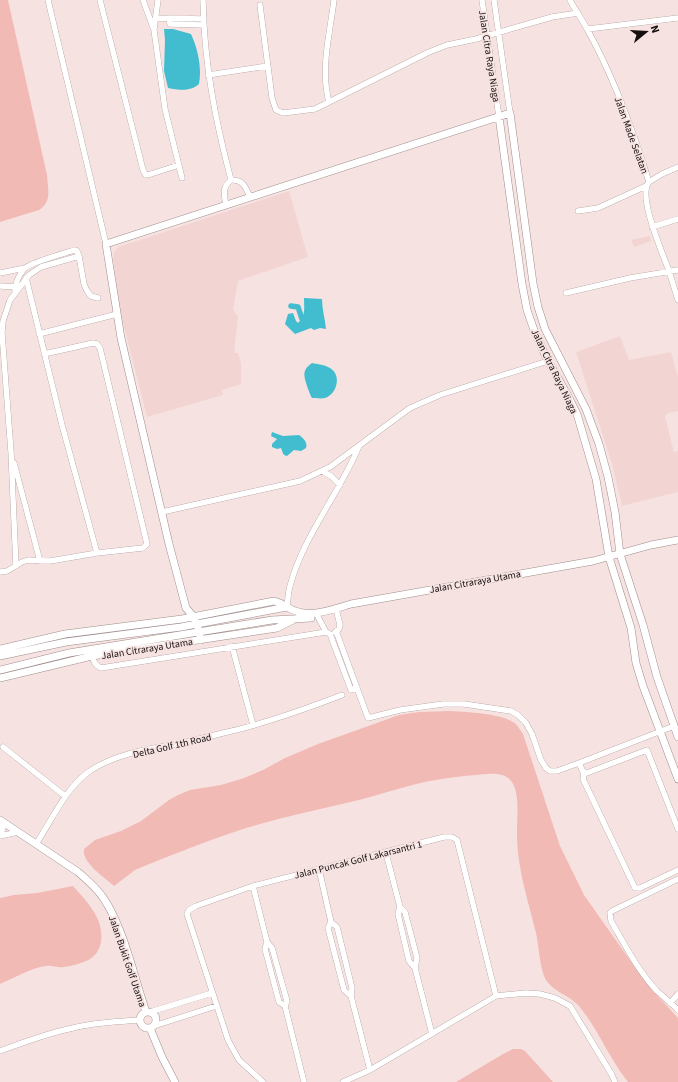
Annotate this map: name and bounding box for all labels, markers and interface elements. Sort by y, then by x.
street label: Jalan Citra Raya Niaga [475,9,503,103]
north arrow [626,12,666,52]
text: N [647,23,663,35]
street label: Jalan Made Selatan [611,95,652,176]
street label: Jalan Citra Raya Niaga [527,327,581,416]
street label: Jalan Citraraya Utama [428,567,522,597]
street label: Jalan Citraraya Utama [100,635,194,663]
street label: Delta Golf 1th Road [132,730,213,762]
street label: Jalan Puncak Golf Lakarsantri 1 [293,837,424,883]
street label: Jalan Bukit Golf Utama [105,914,149,1009]

